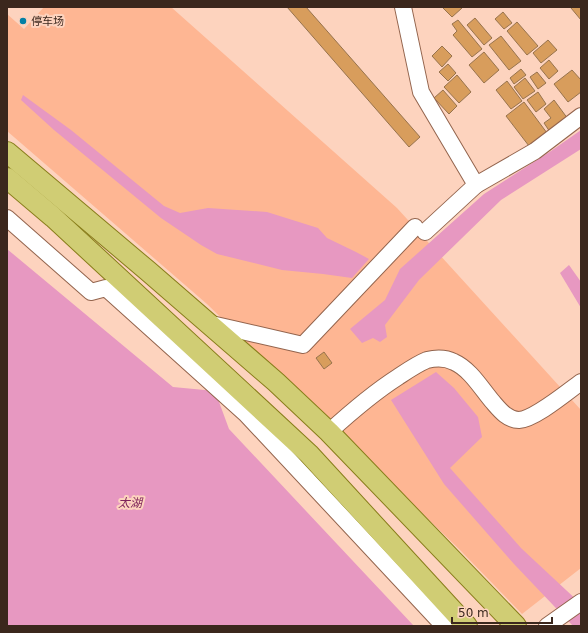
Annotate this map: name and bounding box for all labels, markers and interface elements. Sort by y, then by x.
place label: 停车场 [31,15,64,28]
marker: 停车场 [18,16,28,26]
water label: 太湖 [118,496,144,510]
scale bar [452,599,552,625]
text: 50 m [458,606,489,620]

